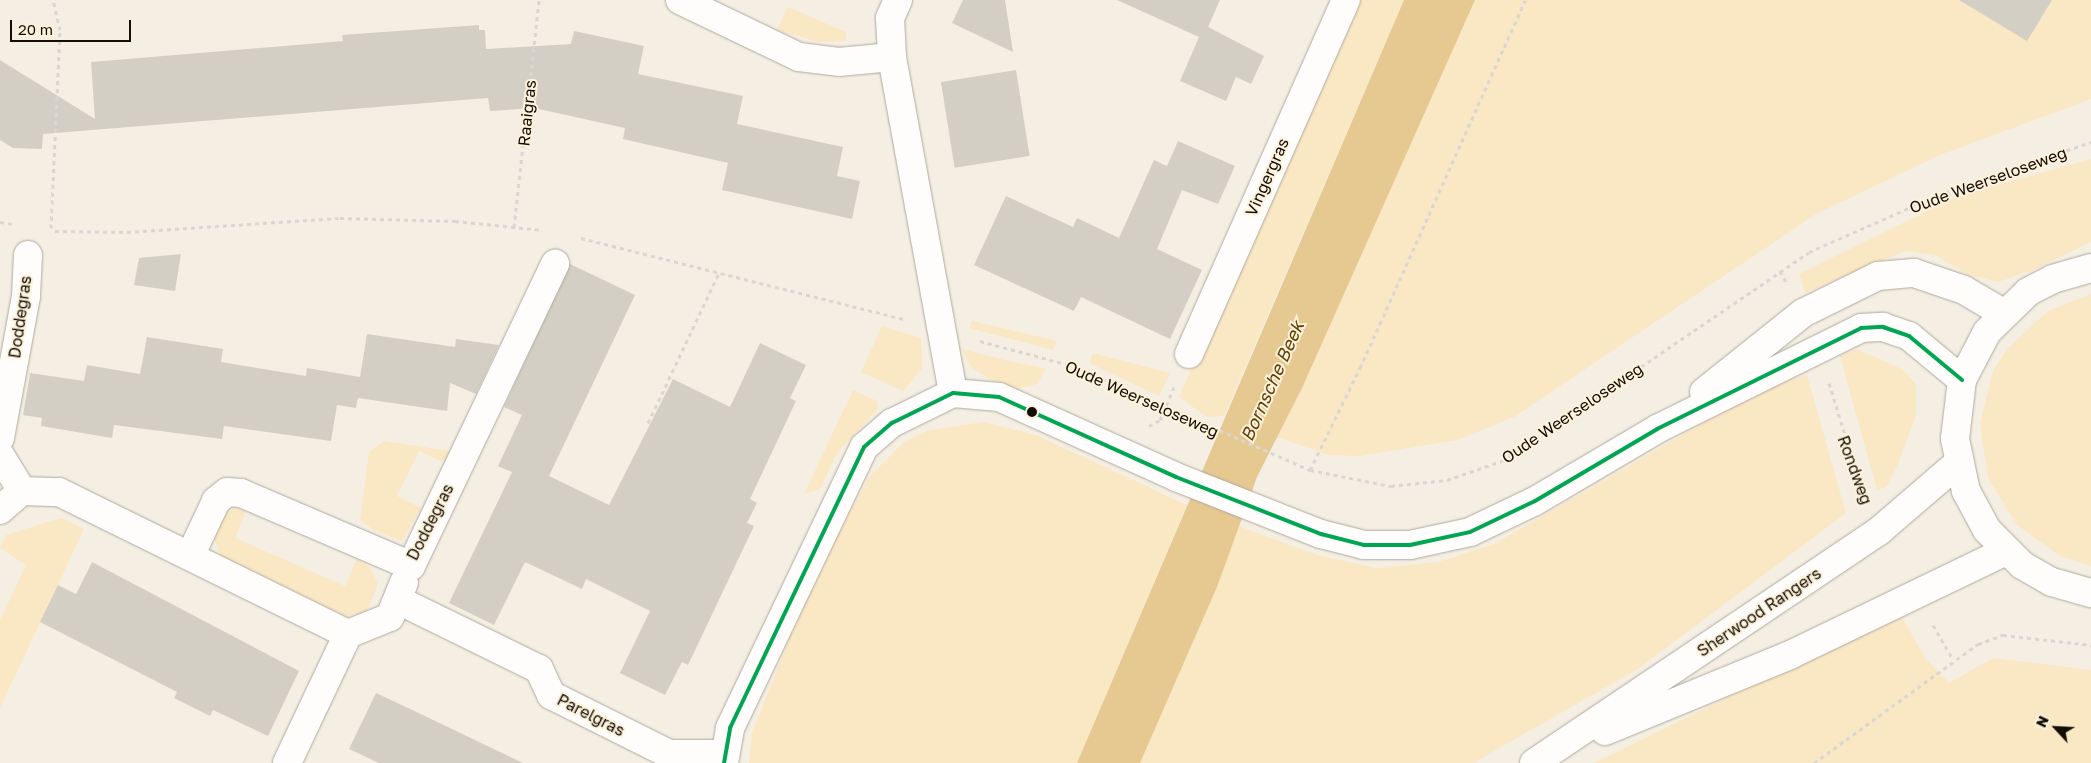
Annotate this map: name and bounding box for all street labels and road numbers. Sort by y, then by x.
street label: Raaigras [514,79,540,147]
street label: Vingergras [1241,135,1293,219]
street label: Oude Weerseloseweg [1907,143,2069,217]
street label: Doddegras [5,274,35,360]
street label: Oude Weerseloseweg [1062,356,1222,442]
street label: Oude Weerseloseweg [1498,359,1646,467]
street label: Rondweg [1834,433,1876,507]
street label: Doddegras [403,481,457,563]
street label: Sherwood Rangers [1693,563,1825,661]
street label: Parelgras [554,690,628,740]

